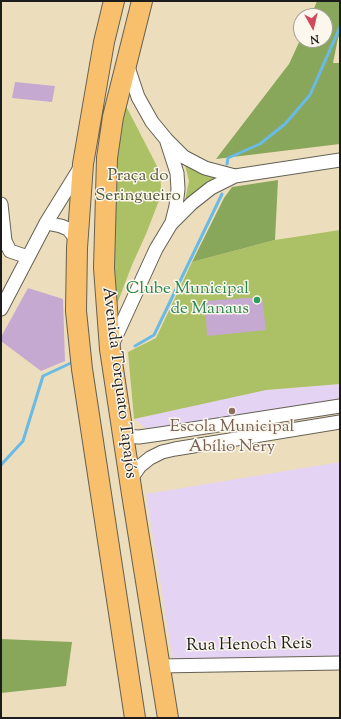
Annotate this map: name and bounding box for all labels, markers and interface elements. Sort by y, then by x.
north arrow [293,8,333,48]
text: N [309,30,320,47]
park label: Praça do Seringueiro [95,167,181,207]
place label: Clube Municipal de Manaus [126,280,249,320]
street label: Avenida Torquato Tapajós [96,286,140,480]
marker: Clube Municipal de Manaus [252,295,262,305]
marker: Escola Municipal Abílio Nery [227,406,237,416]
place label: Escola Municipal Abílio Nery [170,418,294,458]
street label: Rua Henoch Reis [186,635,312,657]

